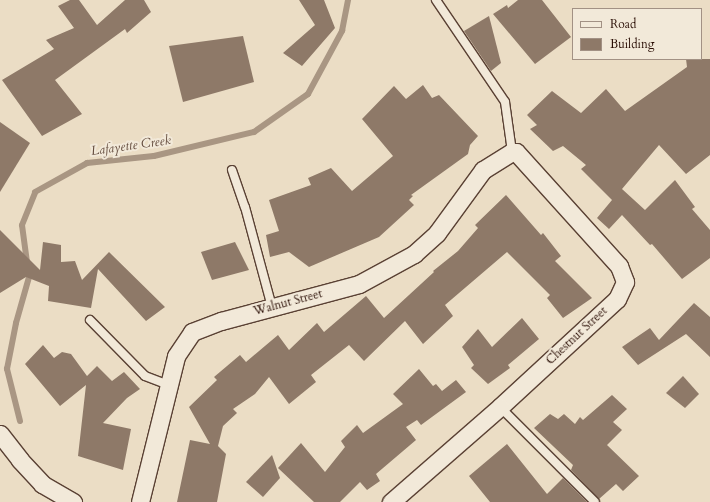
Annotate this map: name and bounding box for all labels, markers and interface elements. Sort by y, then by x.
legend [572,8,702,60]
text: Road [610,16,636,32]
text: Building [610,36,654,52]
water label: Lafayette Creek [90,133,172,159]
street label: Walnut Street [252,287,324,319]
street label: Chestnut Street [543,304,611,368]

